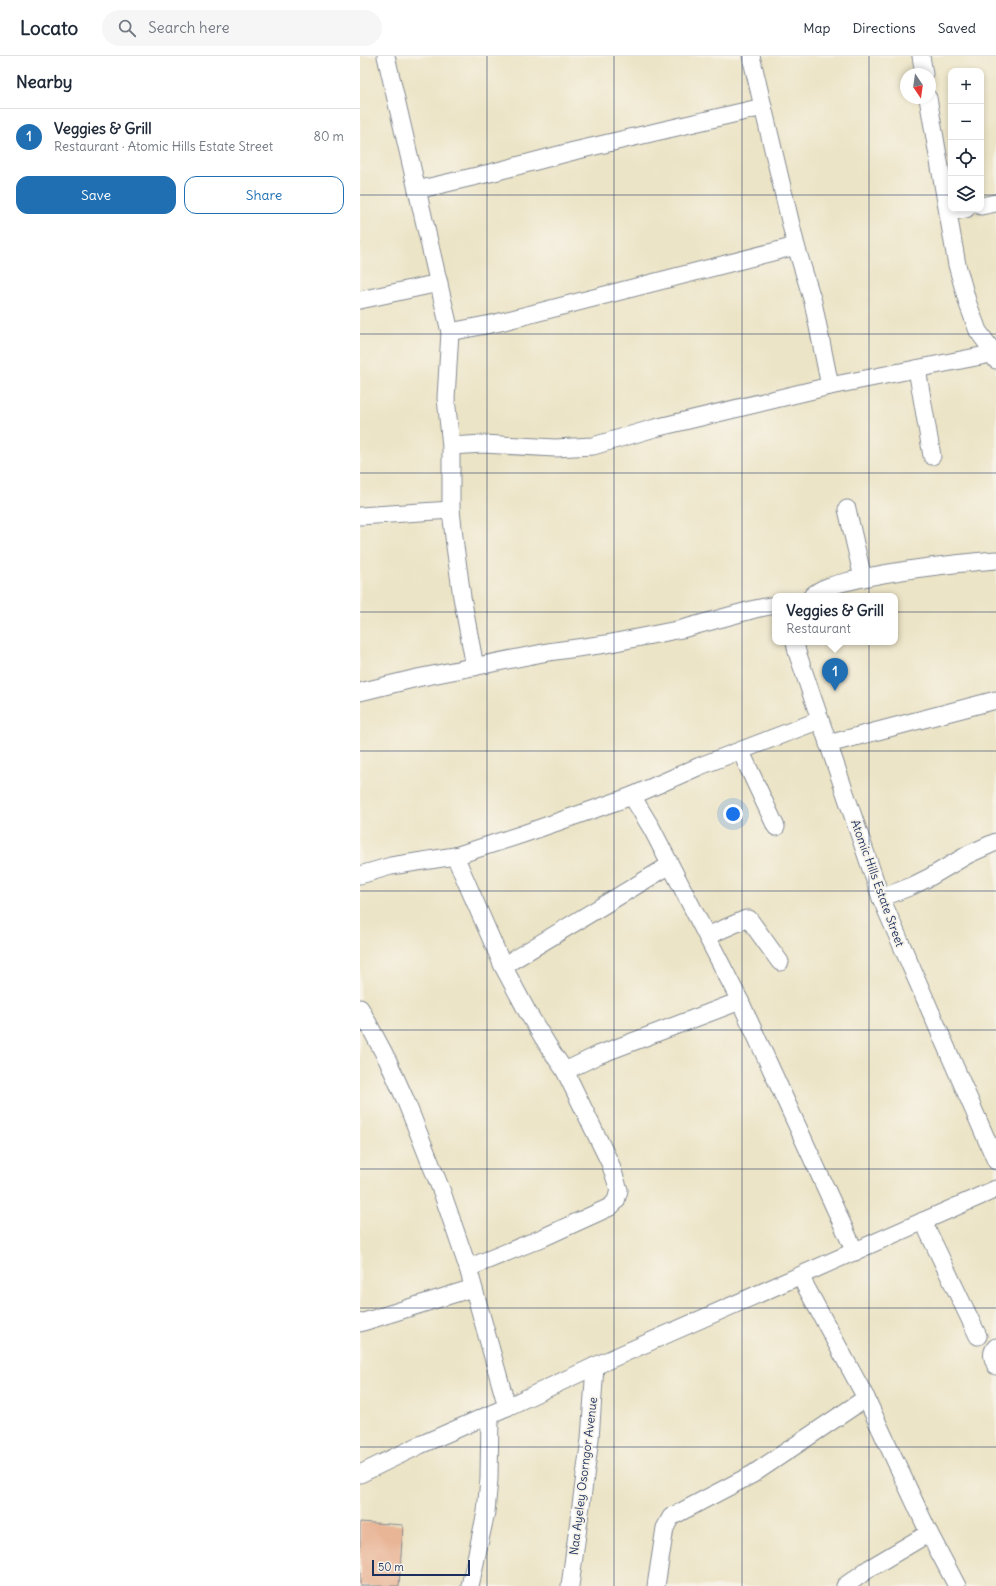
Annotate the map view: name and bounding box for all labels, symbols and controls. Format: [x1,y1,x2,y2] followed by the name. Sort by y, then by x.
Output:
[102,10,382,46] search box
[20,16,78,40] text: Locato
[116,17,138,39] icon: search
[148,18,230,37] text: Search here
[803,19,830,37] text: Map
[852,19,916,37] text: Directions
[938,19,976,37] text: Saved
[900,68,936,104] north arrow
[948,68,984,212] map controls
[948,68,984,104] button: +
[16,71,72,93] text: Nearby
[948,104,984,140] button: −
[54,119,152,138] text: Veggies & Grill
[26,128,32,145] text: 1
[313,128,344,145] text: 80 m
[54,138,273,155] text: Restaurant · Atomic Hills Estate Street
[948,140,984,176] button: locate
[16,176,176,214] button: Save
[184,176,344,214] button: Share
[948,176,984,212] button: layers
[772,593,898,645] popup
[786,601,884,620] text: Veggies & Grill
[786,620,851,637] text: Restaurant
[822,658,848,691] pin: 1
[723,804,743,824] your location
[848,817,908,949] street label: Atomic Hills Estate Street
[566,1396,600,1556] street label: Naa Ayeley Osorngor Avenue
[372,1558,470,1577] scale bar
[378,1560,404,1574] text: 50 m

